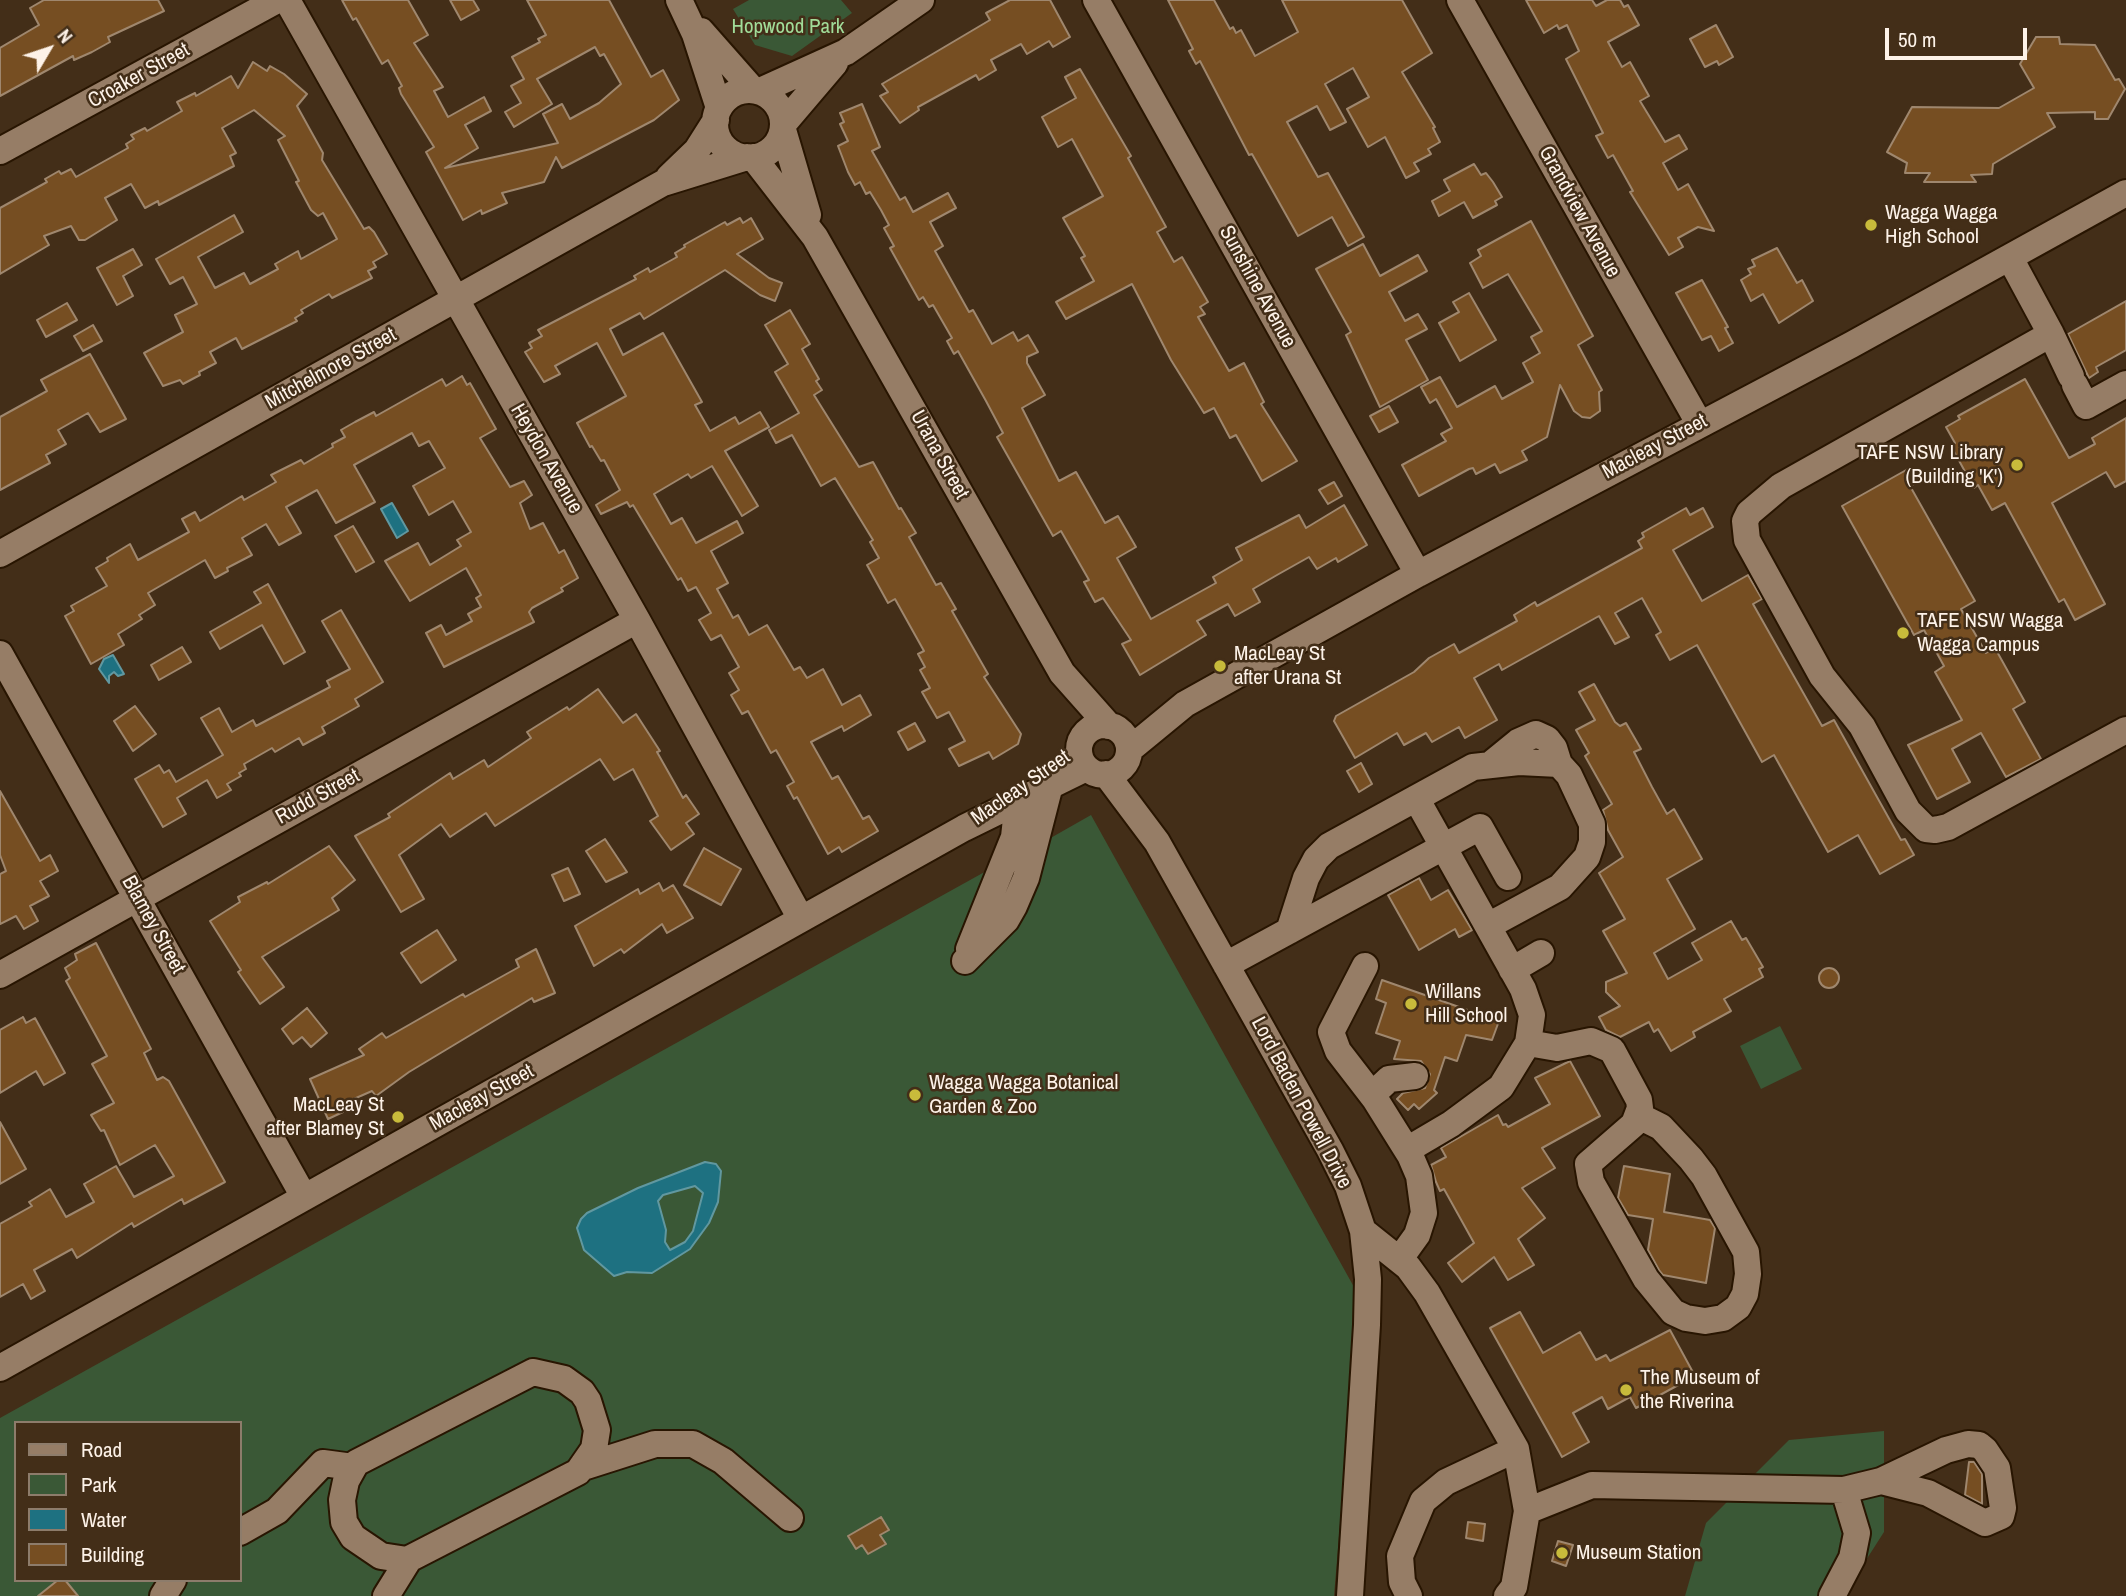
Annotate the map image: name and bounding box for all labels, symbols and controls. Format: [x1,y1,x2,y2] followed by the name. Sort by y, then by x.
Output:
[14,14,84,84] north arrow
[732,14,844,40] park label: Hopwood Park
[1888,14,2030,58] scale bar
[52,23,79,48] text: N
[1898,25,1936,54] text: 50 m
[84,38,194,114] street label: Croaker Street
[1533,142,1625,282] street label: Grandview Avenue
[1885,200,1998,250] place label: Wagga Wagga High School
[1863,217,1879,233] marker: Wagga Wagga High School
[1213,222,1301,352] street label: Sunshine Avenue
[261,323,401,415] street label: Mitchelmore Street
[505,400,587,518] street label: Heydon Avenue
[904,406,974,504] street label: Urana Street
[1598,409,1712,485] street label: Macleay Street
[1857,440,2003,490] place label: TAFE NSW Library (Building 'K')
[2009,457,2025,473] marker: TAFE NSW Library (Building 'K')
[1917,608,2063,658] place label: TAFE NSW Wagga Wagga Campus
[1895,625,1911,641] marker: TAFE NSW Wagga Wagga Campus
[1234,641,1341,691] place label: MacLeay St after Urana St
[1212,658,1228,674] marker: MacLeay St after Urana St
[967,745,1075,831] street label: Macleay Street
[272,764,364,830] street label: Rudd Street
[116,872,190,978] street label: Blamey Street
[1425,979,1507,1029] place label: Willans Hill School
[1403,996,1419,1012] marker: Willans Hill School
[1245,1013,1357,1193] street label: Lord Baden Powell Drive
[426,1059,538,1137] street label: Macleay Street
[929,1070,1118,1120] place label: Wagga Wagga Botanical Garden & Zoo
[907,1087,923,1103] marker: Wagga Wagga Botanical Garden & Zoo
[266,1092,384,1142] place label: MacLeay St after Blamey St
[390,1109,406,1125] marker: MacLeay St after Blamey St
[1640,1365,1760,1415] place label: The Museum of the Riverina
[1618,1382,1634,1398] marker: The Museum of the Riverina
[14,1421,242,1582] legend
[81,1435,122,1464] text: Road
[81,1470,116,1499] text: Park
[81,1505,126,1534] text: Water
[81,1540,144,1569] text: Building
[1576,1540,1701,1566] place label: Museum Station
[1554,1545,1570,1561] marker: Museum Station

